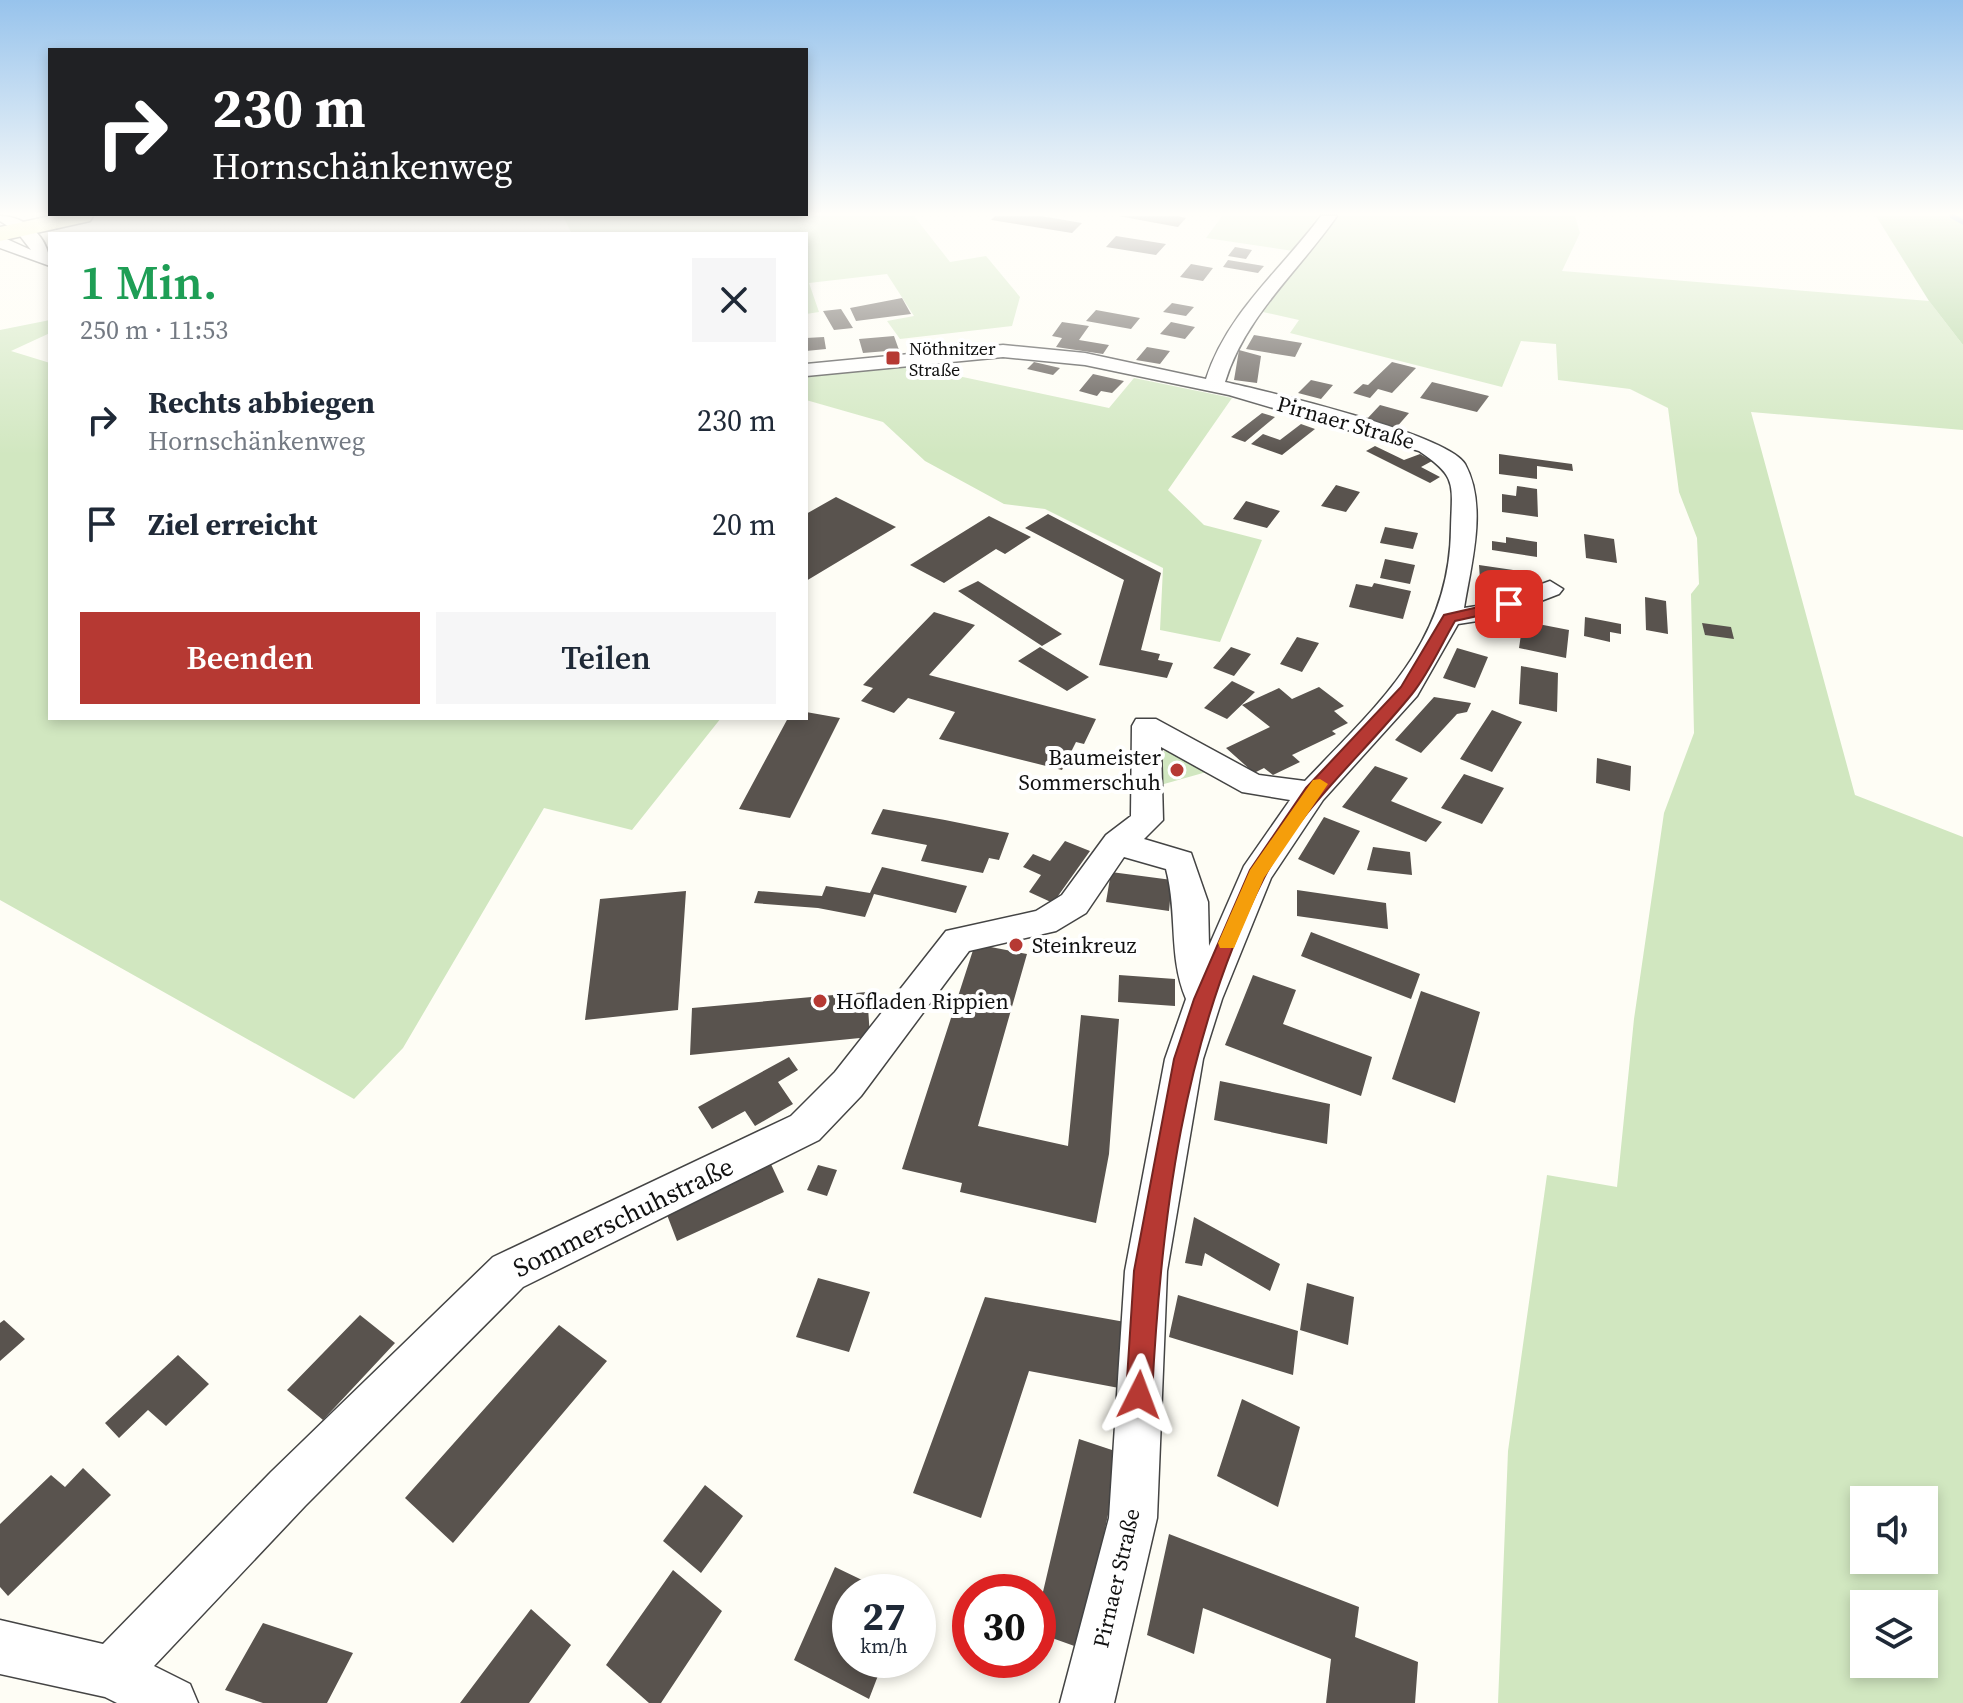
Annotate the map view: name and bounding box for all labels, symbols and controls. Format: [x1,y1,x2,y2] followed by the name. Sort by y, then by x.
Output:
[212,69,366,146] text: 230 m
[80,80,184,184] icon: right
[212,142,513,191] text: Hornschänkenweg
[80,249,217,315] text: 1 Min.
[692,258,776,342] button: close
[80,312,228,348] text: 250 m · 11:53
[909,336,996,382] place label: Nöthnitzer Straße
[884,349,902,367] marker: Nöthnitzer Straße
[148,382,375,423] text: Rechts abbiegen
[1274,388,1418,456] street label: Pirnaer Straße
[80,398,124,442] icon: right
[697,400,776,441] text: 230 m
[148,423,365,459] text: Hornschänkenweg
[80,502,124,546] icon: arrive
[148,504,317,545] text: Ziel erreicht
[712,504,776,545] text: 20 m
[1475,570,1543,638] pin
[1487,582,1531,626] icon: arrive
[80,612,420,704] button: Beenden
[436,612,776,704] button: Teilen
[1019,742,1162,797] place label: Baumeister Sommerschuh
[1168,761,1186,779] marker: Baumeister Sommerschuh
[1032,930,1137,960] place label: Steinkreuz
[1007,936,1025,954] marker: Steinkreuz
[836,986,1009,1016] place label: Hofladen Rippien
[811,992,829,1010] marker: Hofladen Rippien
[507,1148,739,1286] street label: Sommerschuhstraße
[1097,1353,1181,1437] position arrow
[1850,1486,1938,1678] map controls
[1850,1486,1938,1574] button: sound
[1085,1505,1147,1651] street label: Pirnaer Straße
[952,1574,1056,1678] speed limit sign: 30
[862,1589,906,1643] text: 27
[1850,1590,1938,1678] button: layers
[860,1632,908,1660] text: km/h

